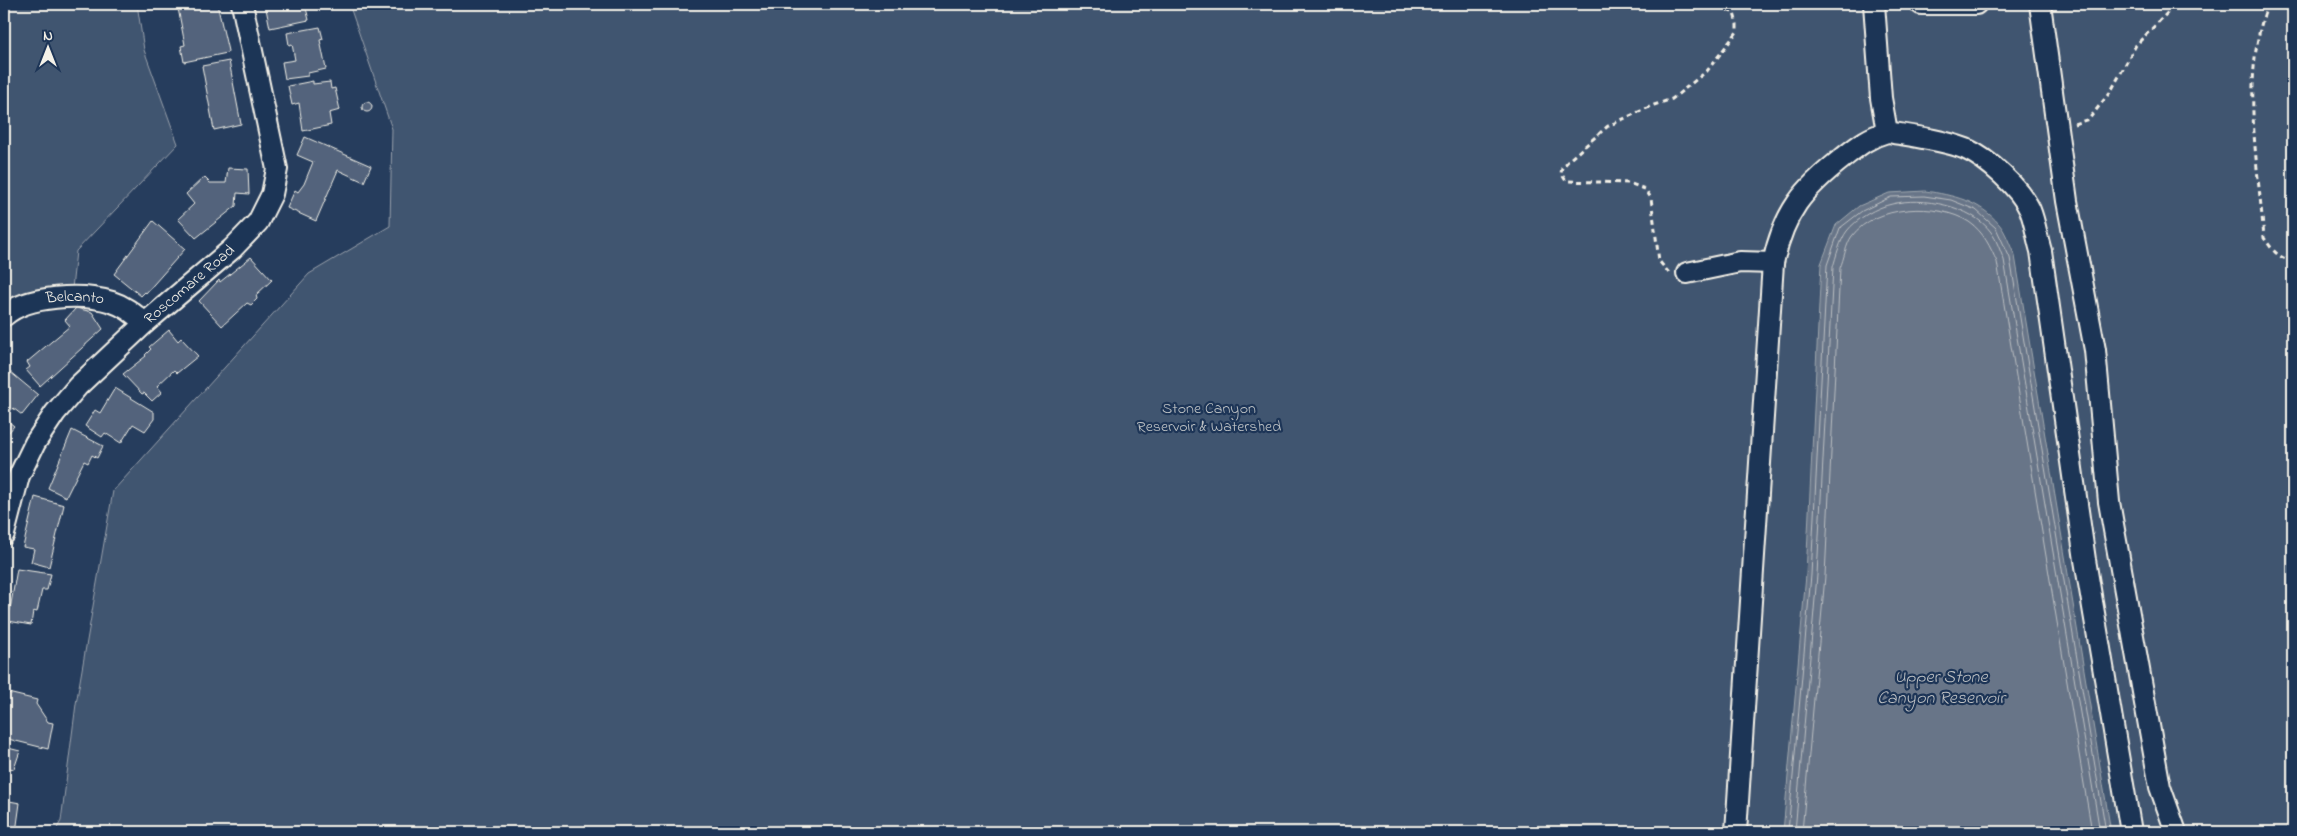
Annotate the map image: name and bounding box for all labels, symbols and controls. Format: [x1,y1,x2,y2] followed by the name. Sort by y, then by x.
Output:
[22,22,72,72] north arrow
[43,26,53,47] text: N
[139,239,241,331] street label: Roscomare Road
[44,285,106,312] street label: Belcanto
[1137,397,1281,439] park label: Stone Canyon Reservoir & Watershed
[1877,665,2007,712] water label: Upper Stone Canyon Reservoir

